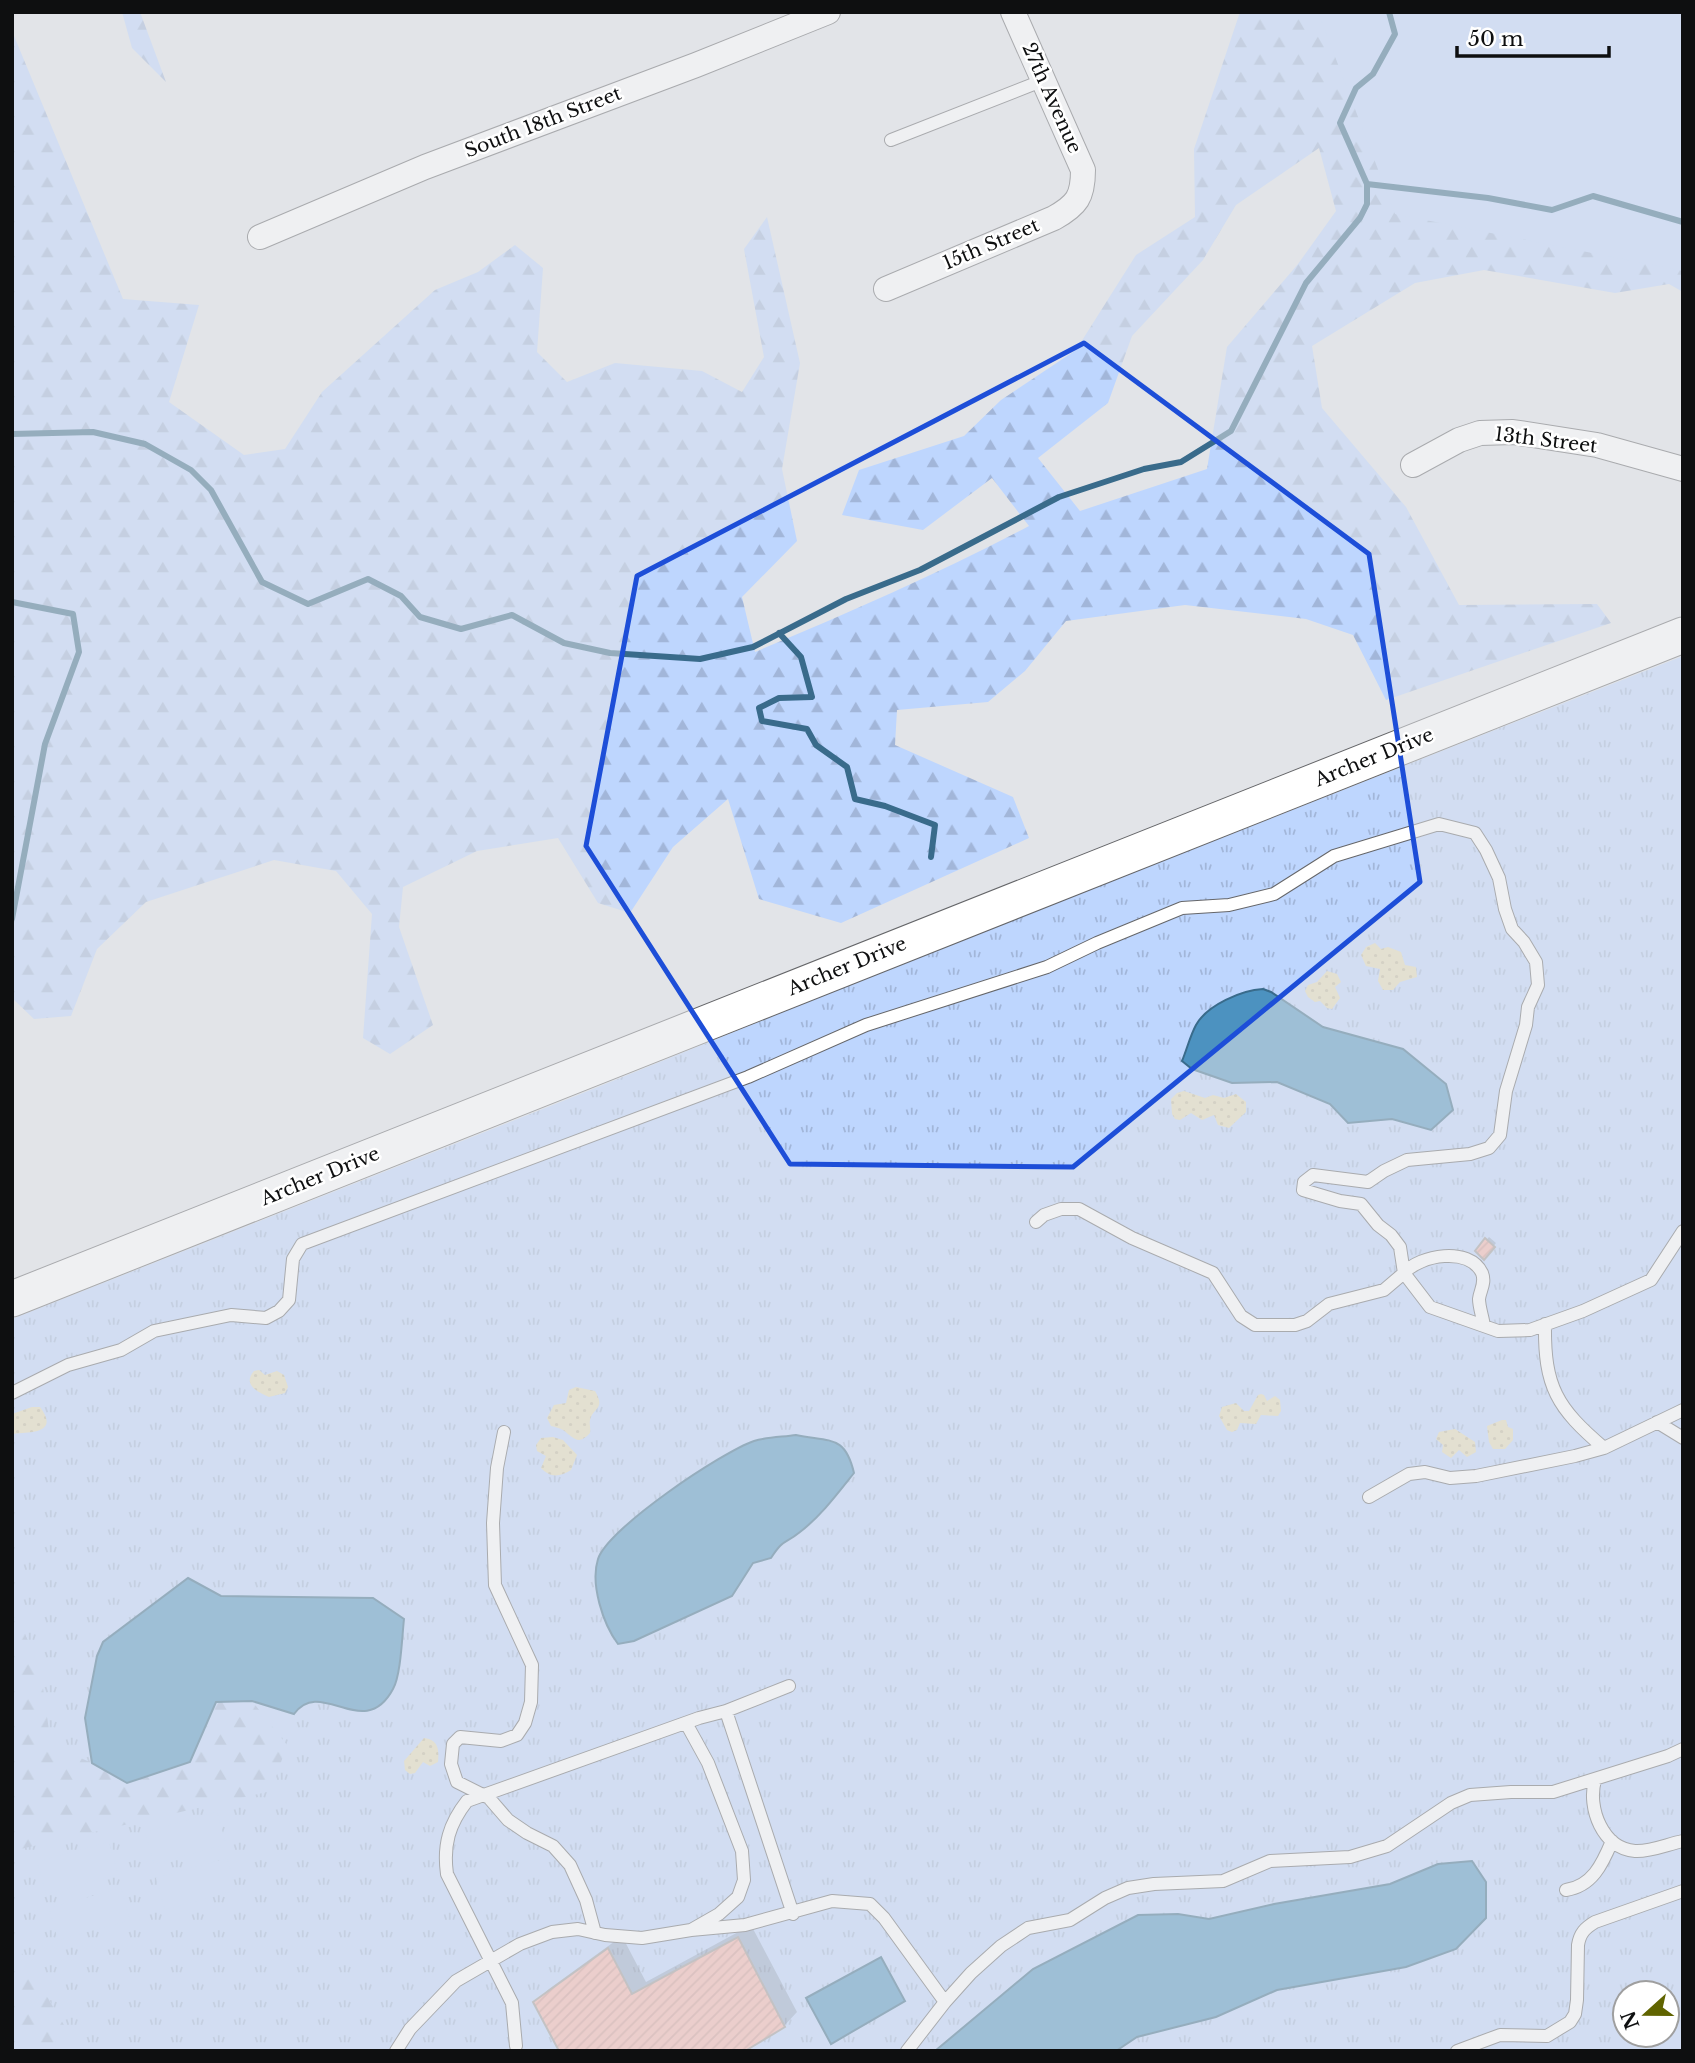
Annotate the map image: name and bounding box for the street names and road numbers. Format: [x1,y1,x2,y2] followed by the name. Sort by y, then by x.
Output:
[1017,39,1087,157] street label: 27th Avenue
[461,81,625,162] street label: South 18th Street
[939,213,1043,275] street label: 15th Street
[1493,422,1599,458] street label: 13th Street
[1310,723,1437,792] street label: Archer Drive
[783,932,910,1001] street label: Archer Drive
[256,1142,383,1211] street label: Archer Drive

